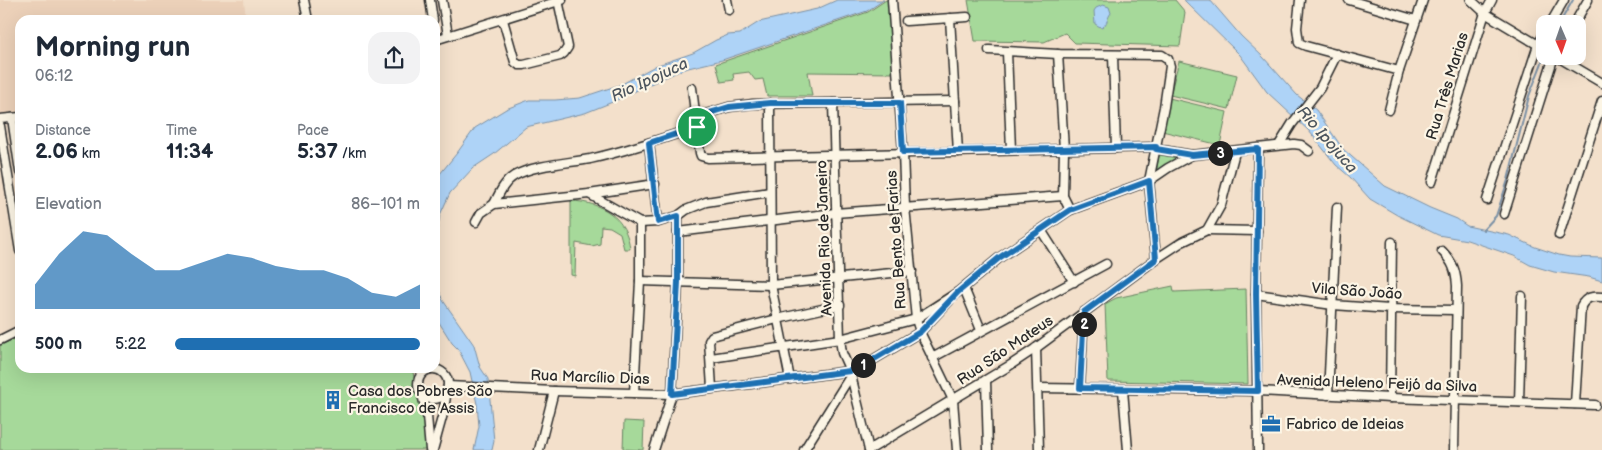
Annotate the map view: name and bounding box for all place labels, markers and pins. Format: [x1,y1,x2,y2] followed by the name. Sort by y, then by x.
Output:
[676,106,718,148] pin
[1208,140,1232,166] pin: 3
[1072,312,1096,336] pin: 2
[850,352,876,378] pin: 1
[348,382,493,418] place label: Casa dos Pobres São Francisco de Assis
[322,389,344,411] building icon: Casa dos Pobres São Francisco de Assis
[1260,413,1282,435] office icon: Fabrico de Ideias
[1286,415,1405,434] place label: Fabrico de Ideias

